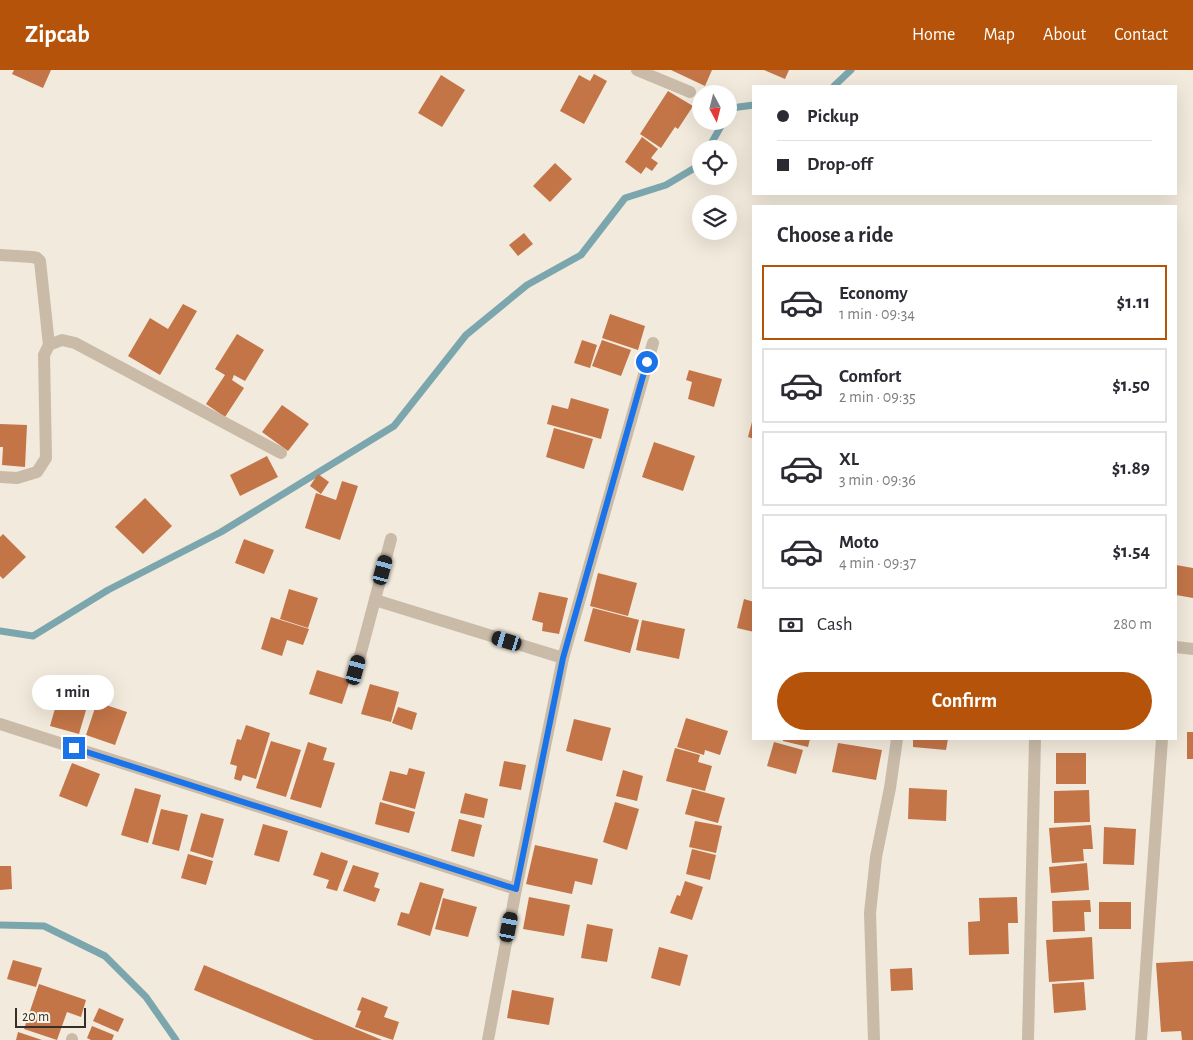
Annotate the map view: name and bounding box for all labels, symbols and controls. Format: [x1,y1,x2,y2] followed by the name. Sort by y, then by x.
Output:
[25,23,90,47] text: Zipcab
[912,26,955,44] text: Home
[983,26,1015,44] text: Map
[1043,26,1086,44] text: About
[1114,26,1168,44] text: Contact
[692,85,738,130] north arrow
[692,85,737,240] map controls
[807,107,859,126] text: Pickup
[692,140,737,185] button: locate
[807,155,872,174] text: Drop-off
[692,195,737,240] button: layers
[777,224,893,246] text: Choose a ride
[779,280,824,325] icon: car
[839,284,908,303] text: Economy
[1117,293,1150,312] text: $1.11
[839,306,915,322] text: 1 min · 09:34
[636,351,658,373] route start
[779,363,824,408] icon: car
[839,367,901,386] text: Comfort
[1112,376,1150,395] text: $1.50
[839,389,916,405] text: 2 min · 09:35
[779,446,824,491] icon: car
[839,450,859,469] text: XL
[1112,459,1150,478] text: $1.89
[839,472,916,488] text: 3 min · 09:36
[779,529,824,574] icon: car
[839,533,879,552] text: Moto
[1112,542,1150,561] text: $1.54
[371,554,394,586] car
[839,555,916,571] text: 4 min · 09:37
[777,611,805,639] icon: cash
[817,615,853,634] text: Cash
[1113,616,1152,632] text: 280 m
[490,629,523,653] car
[344,654,367,686] car
[777,672,1152,730] button: Confirm
[33,676,115,710] callout: 1 min
[56,684,90,700] text: 1 min
[63,737,85,759] route end
[498,911,519,943] car
[15,1005,86,1028] scale bar
[22,1010,49,1024] text: 20 m

